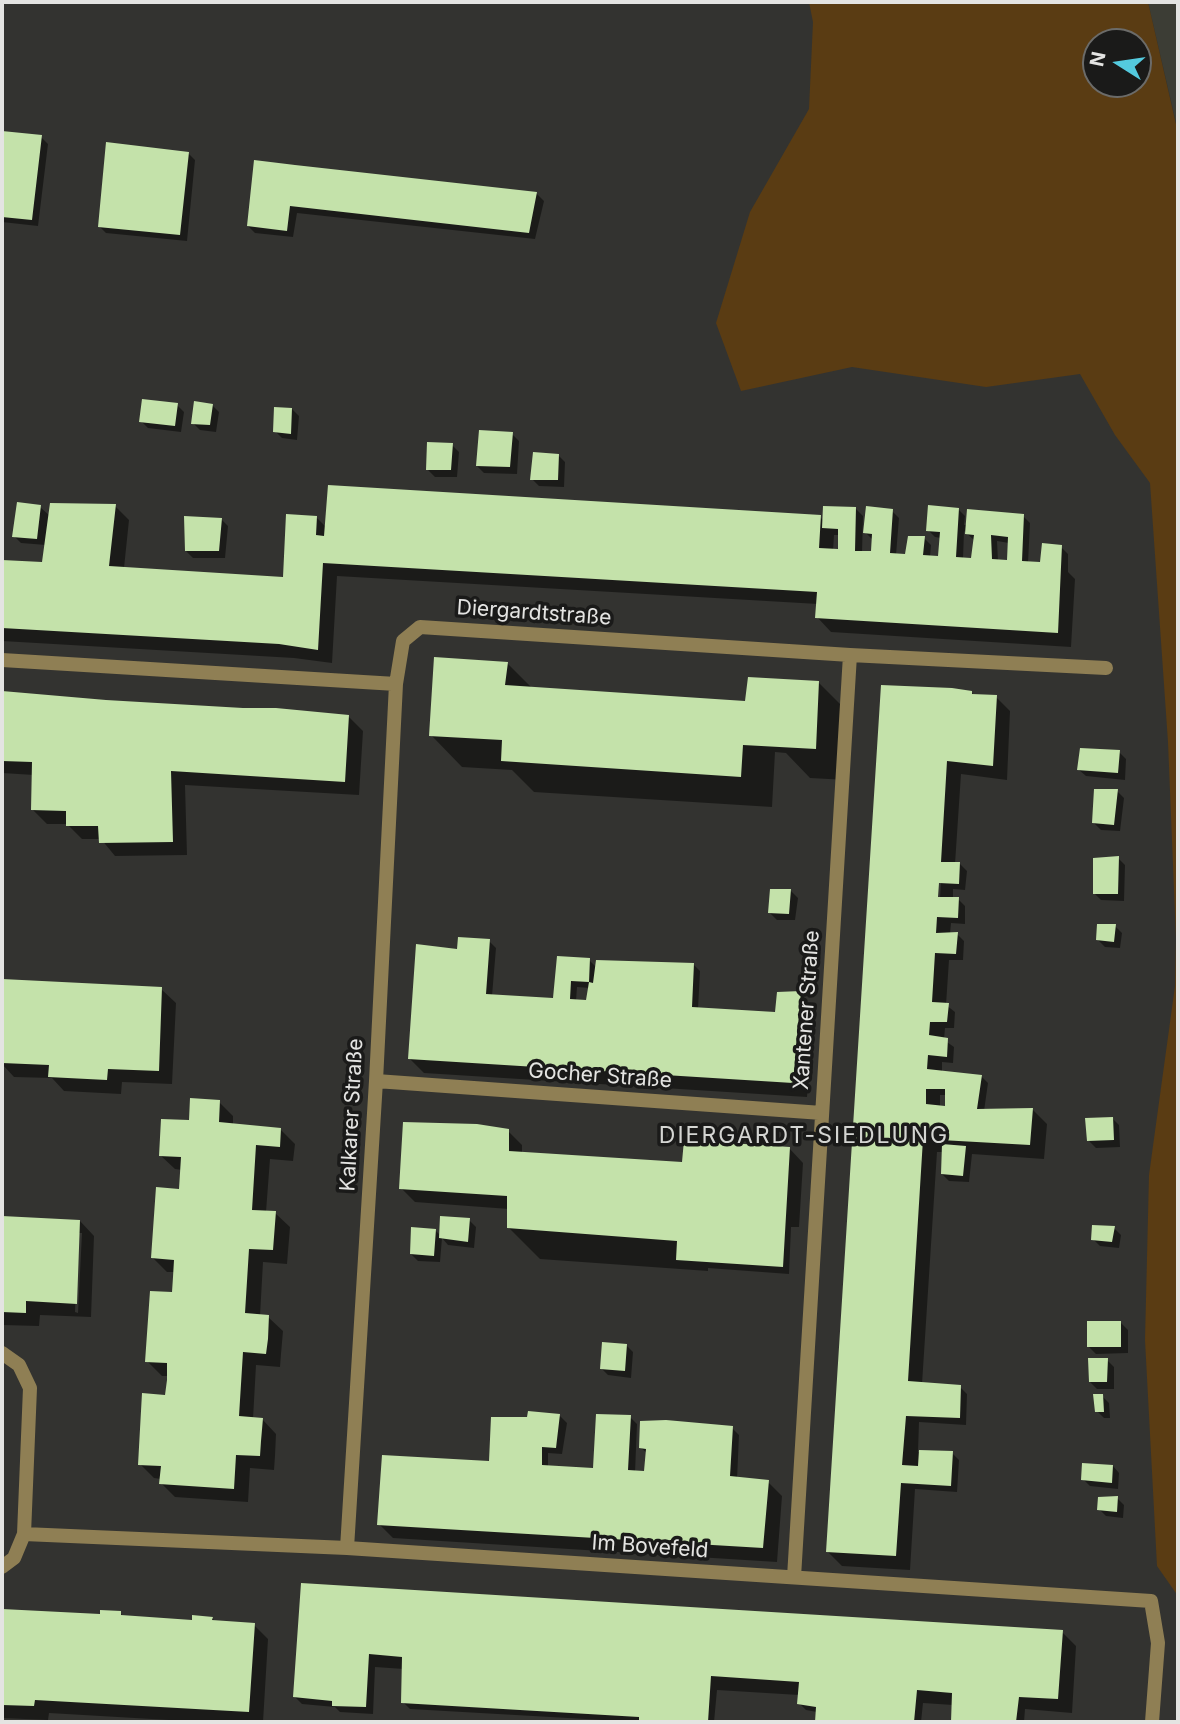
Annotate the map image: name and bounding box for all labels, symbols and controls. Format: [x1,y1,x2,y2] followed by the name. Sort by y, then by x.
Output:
[1082,28,1152,98] north arrow
[1085,49,1111,68] text: N
[456,595,612,631] street label: Diergardtstraße
[789,929,825,1091] street label: Xantener Straße
[335,1038,369,1192] street label: Kalkarer Straße
[527,1058,673,1094] street label: Gocher Straße
[661,1122,947,1150] district label: DIERGARDT-SIEDLUNG
[591,1530,709,1564] street label: Im Bovefeld

